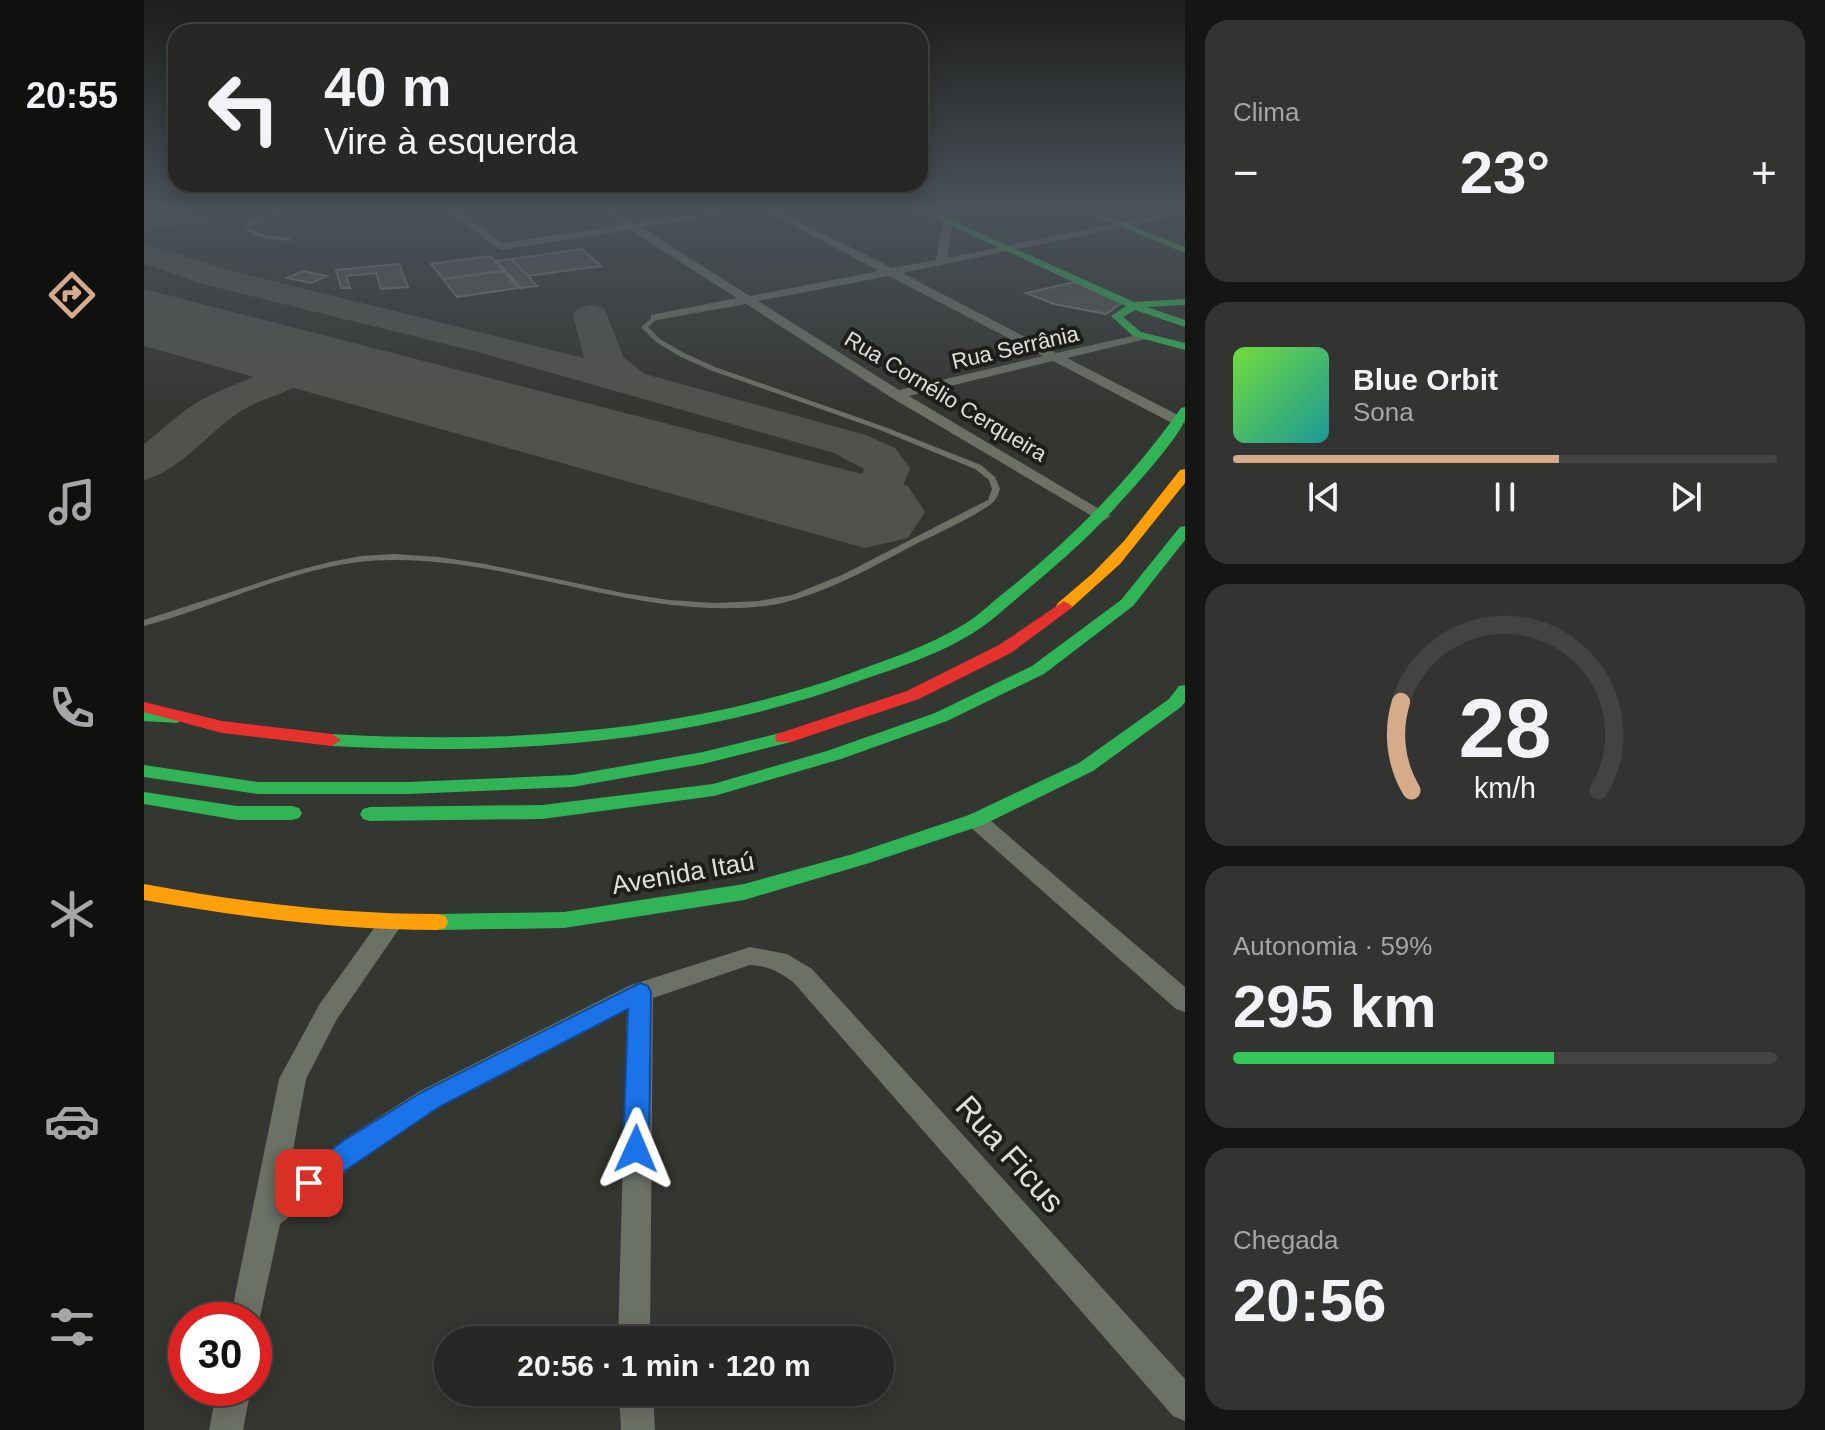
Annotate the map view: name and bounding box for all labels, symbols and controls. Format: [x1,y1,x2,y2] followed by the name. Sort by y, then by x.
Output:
[324,55,452,118] text: 40 m
[192,56,296,160] icon: left
[26,75,118,116] text: 20:55
[1233,97,1299,127] text: Clima
[324,121,578,162] text: Vire à esquerda
[1460,139,1550,206] text: 23°
[1233,148,1259,197] text: −
[1751,148,1777,197] text: +
[44,267,100,323] icon: directions
[949,321,1082,374] street label: Rua Serrânia
[840,326,1052,467] street label: Rua Cornélio Cerqueira
[1353,363,1498,396] text: Blue Orbit
[1353,397,1414,427] text: Sona
[44,474,100,530] icon: music
[1302,475,1346,519] icon: previous
[1483,475,1527,519] icon: pause
[1664,475,1708,519] icon: next
[44,680,100,736] icon: phone
[1459,682,1551,775] text: 28
[1474,772,1536,804] text: km/h
[609,846,757,900] street label: Avenida Itaú
[44,886,100,942] icon: climate
[1233,931,1432,961] text: Autonomia · 59%
[1233,973,1437,1040] text: 295 km
[948,1088,1072,1220] street label: Rua Ficus
[44,1093,100,1149] icon: car
[594,1107,678,1191] position arrow
[275,1149,343,1217] pin
[287,1161,331,1205] icon: arrive
[1233,1225,1339,1255] text: Chegada
[1233,1267,1386,1334] text: 20:56
[44,1299,100,1355] icon: filters
[168,1302,272,1406] speed limit sign: 30
[517,1349,811,1382] text: 20:56 · 1 min · 120 m

